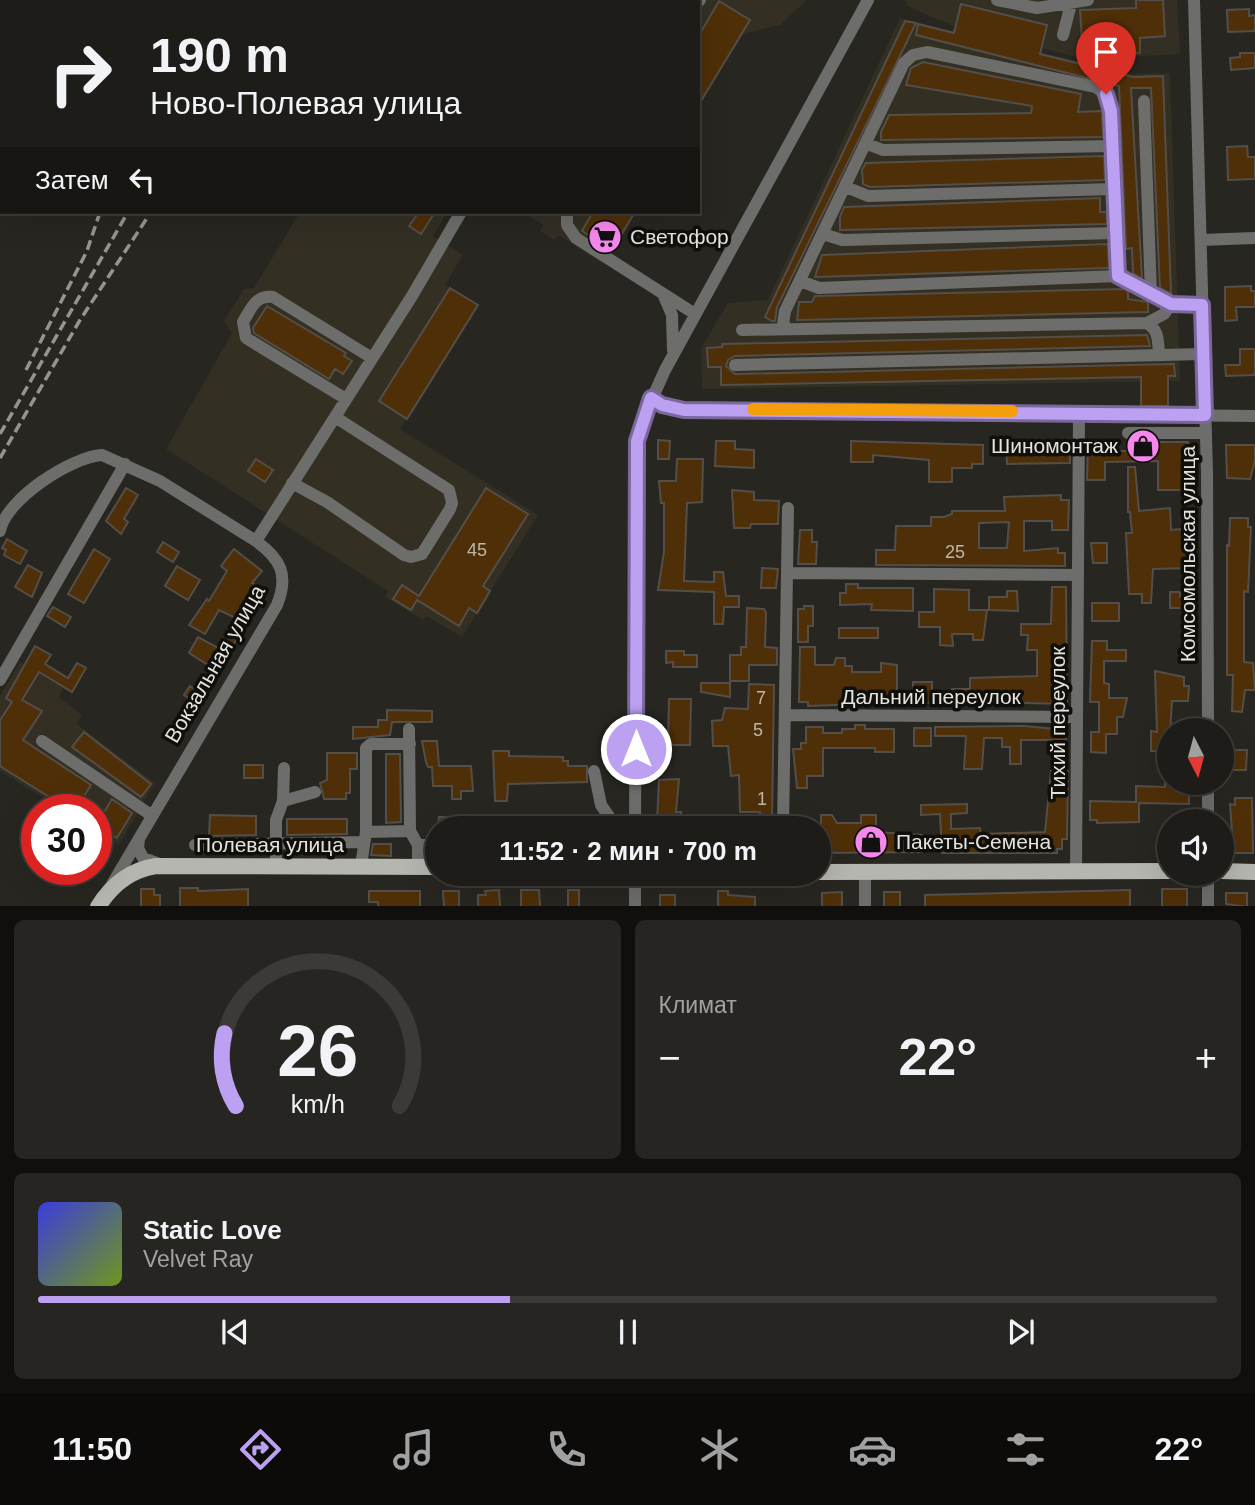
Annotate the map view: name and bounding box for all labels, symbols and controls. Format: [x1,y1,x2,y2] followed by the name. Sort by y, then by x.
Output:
[1076,22,1136,94] pin
[35,28,126,119] icon: right
[150,28,289,82] text: 190 m
[1087,33,1125,71] icon: arrive
[150,85,461,121] text: Ново-Полевая улица
[123,161,161,199] icon: left
[35,165,109,195] text: Затем
[586,218,624,256] supermarket icon: Светофор
[630,225,729,248] place label: Светофор
[1124,427,1162,465] shop icon: Шиномонтаж
[991,434,1118,457] place label: Шиномонтаж
[1176,445,1199,662] street label: Комсомольская улица
[467,540,487,560] house number: 45
[945,542,965,562] house number: 25
[160,581,269,747] street label: Вокзальная улица
[1046,646,1069,800] street label: Тихий переулок
[841,685,1022,708] street label: Дальний переулок
[756,688,766,708] house number: 7
[599,712,673,786] position arrow
[1157,718,1234,794] north arrow
[1157,718,1234,886] map controls
[753,720,763,740] house number: 5
[757,789,767,809] house number: 1
[21,794,112,885] speed limit sign: 30
[1157,809,1234,886] button: sound
[852,823,890,861] shop icon: Пакеты-Семена
[896,830,1051,853] place label: Пакеты-Семена
[196,833,344,856] street label: Полевая улица
[499,836,757,866] text: 11:52 · 2 мин · 700 m
[659,992,737,1018] text: Климат
[277,1010,358,1091] text: 26
[898,1028,977,1086] text: 22°
[659,1037,681,1079] text: −
[1195,1037,1217,1079] text: +
[290,1089,344,1117] text: km/h
[143,1215,282,1245] text: Static Love
[143,1246,253,1272] text: Velvet Ray
[216,1313,254,1351] icon: previous
[609,1313,647,1351] icon: pause
[1002,1313,1040,1351] icon: next
[236,1425,285,1474] icon: directions
[389,1425,438,1474] icon: music
[542,1425,591,1474] icon: phone
[695,1425,744,1474] icon: climate
[848,1425,897,1474] icon: car
[1001,1425,1050,1474] icon: filters
[52,1431,132,1467] text: 11:50
[1155,1431,1203,1467] text: 22°

